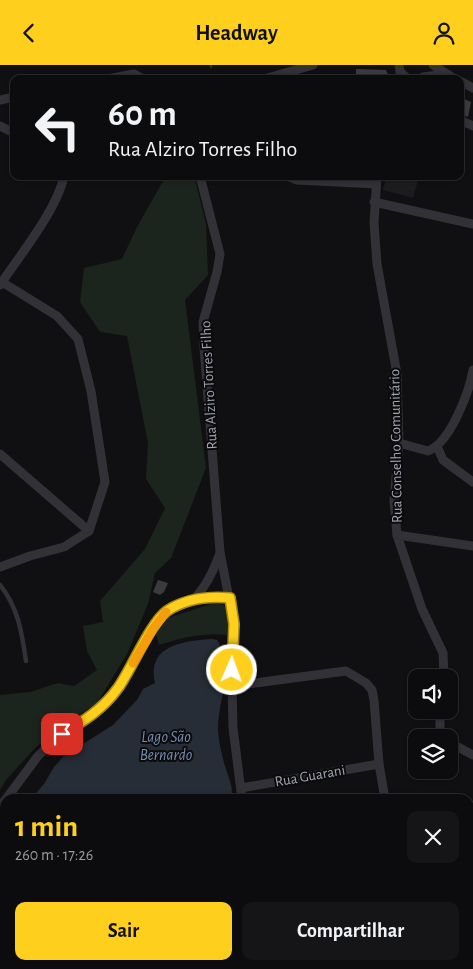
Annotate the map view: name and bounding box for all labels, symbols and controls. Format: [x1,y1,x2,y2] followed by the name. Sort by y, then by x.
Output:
[15,19,43,47] icon: back
[430,19,458,47] icon: person
[195,22,278,44] text: Headway
[25,95,90,160] icon: left
[108,97,177,132] text: 60 m
[108,138,297,160] text: Rua Alziro Torres Filho
[198,320,220,450] street label: Rua Alziro Torres Filho
[387,369,405,523] street label: Rua Conselho Comunitário
[205,643,257,695] position arrow
[408,669,458,779] map controls
[408,669,458,719] button: sound
[41,713,83,755] pin
[48,720,76,748] icon: arrive
[140,729,193,763] water label: Lago São Bernardo
[408,729,458,779] button: layers
[274,762,346,790] street label: Rua Guarani
[407,811,459,863] button: close
[15,812,78,842] text: 1 min
[15,847,93,863] text: 260 m · 17:26
[15,902,232,960] button: Sair
[242,902,459,960] button: Compartilhar

